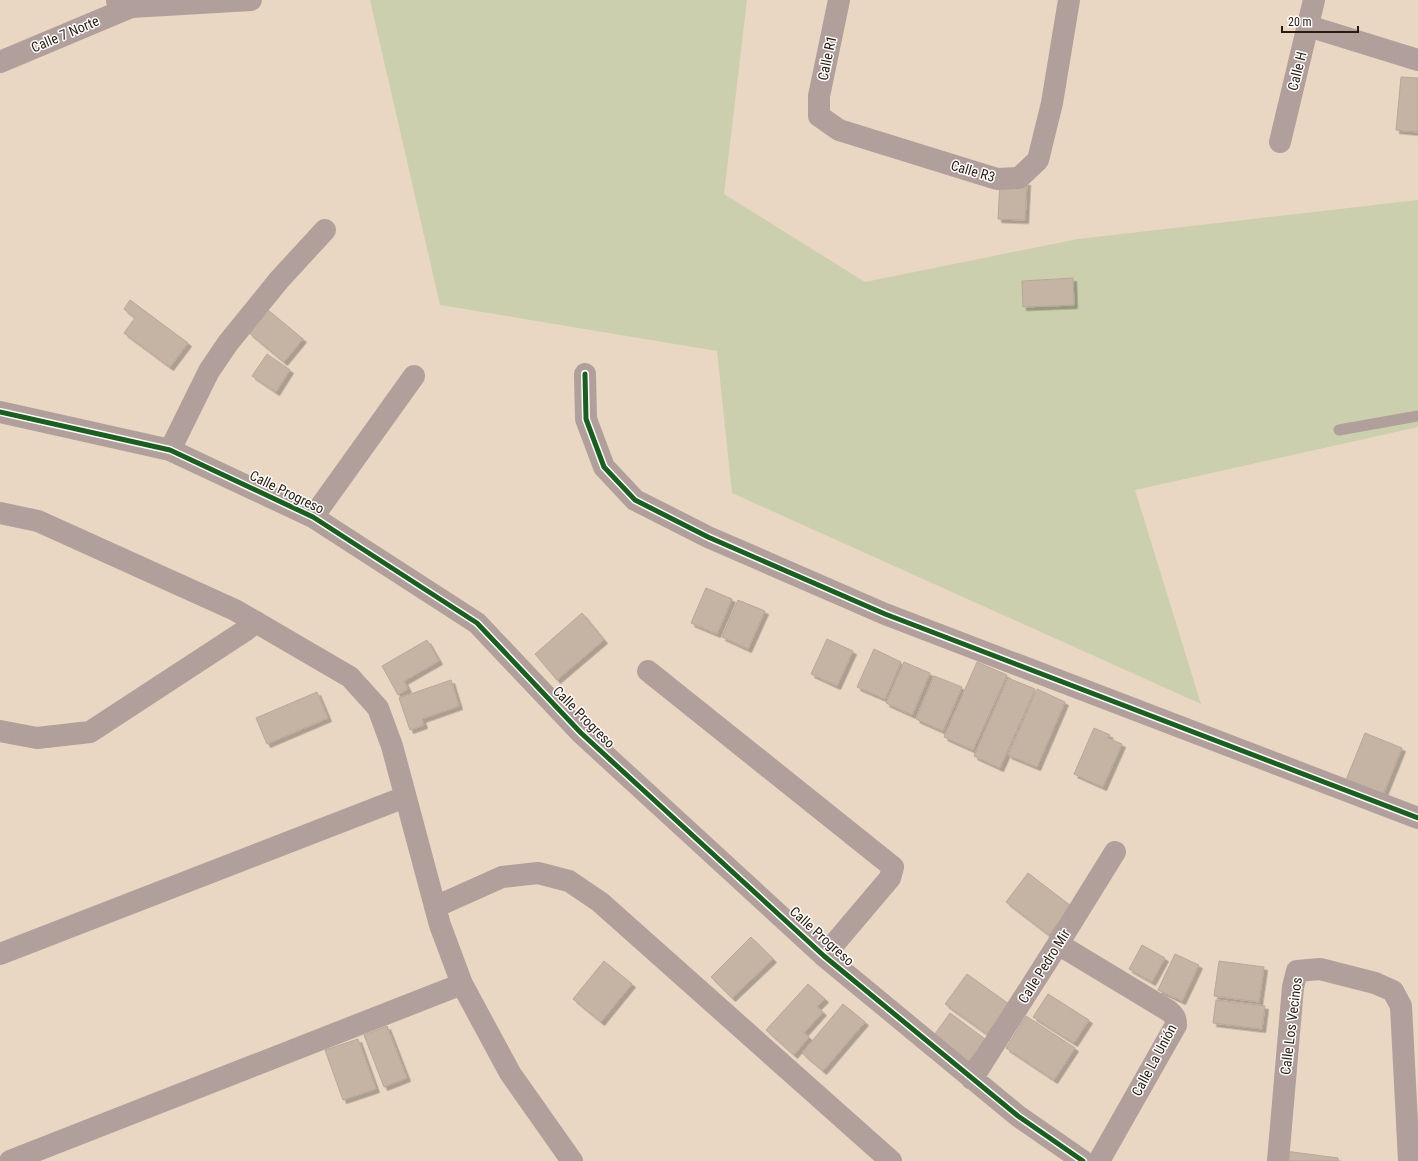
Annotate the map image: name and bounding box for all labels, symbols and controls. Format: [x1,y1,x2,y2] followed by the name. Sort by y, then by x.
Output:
[1282,8,1358,34] scale bar
[29,12,102,55] street label: Calle 7 Norte
[1288,15,1312,29] text: 20 m
[814,34,840,82] street label: Calle R1
[1284,50,1310,92] street label: Calle H
[949,157,997,185] street label: Calle R3
[247,467,327,517] street label: Calle Progreso
[550,683,618,751] street label: Calle Progreso
[787,903,857,969] street label: Calle Progreso
[1015,926,1073,1006] street label: Calle Pedro Mir
[1277,976,1305,1076] street label: Calle Los Vecinos
[1128,1021,1180,1099] street label: Calle La Unión

